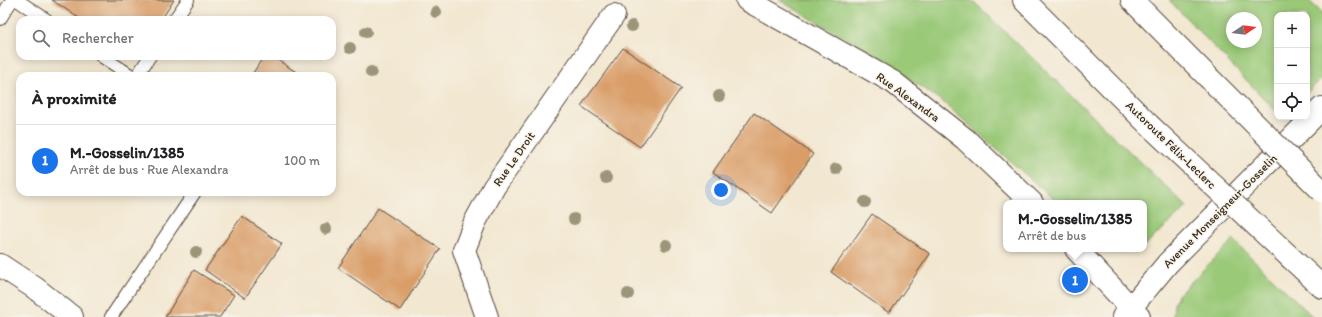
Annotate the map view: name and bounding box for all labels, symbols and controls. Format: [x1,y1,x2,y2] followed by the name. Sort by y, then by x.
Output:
[1226,12,1262,48] north arrow
[1274,12,1310,120] map controls
[1274,12,1310,48] button: +
[16,16,336,60] search box
[30,27,52,49] icon: search
[62,29,134,47] text: Rechercher
[1274,48,1310,84] button: −
[874,69,942,125] street label: Rue Alexandra
[1274,84,1310,120] button: locate
[32,88,117,108] text: À proximité
[1123,98,1219,192] street label: Autoroute Félix-Leclerc
[490,129,538,189] street label: Rue Le Droit
[70,144,184,162] text: M.-Gosselin/1385
[1160,151,1280,271] street label: Avenue Monseigneur-Gosselin
[42,153,48,168] text: 1
[284,153,320,168] text: 100 m
[70,162,228,177] text: Arrêt de bus · Rue Alexandra
[711,180,731,200] your location
[1003,200,1147,252] popup
[1018,210,1132,228] text: M.-Gosselin/1385
[1018,228,1086,243] text: Arrêt de bus
[1062,265,1088,295] pin: 1

